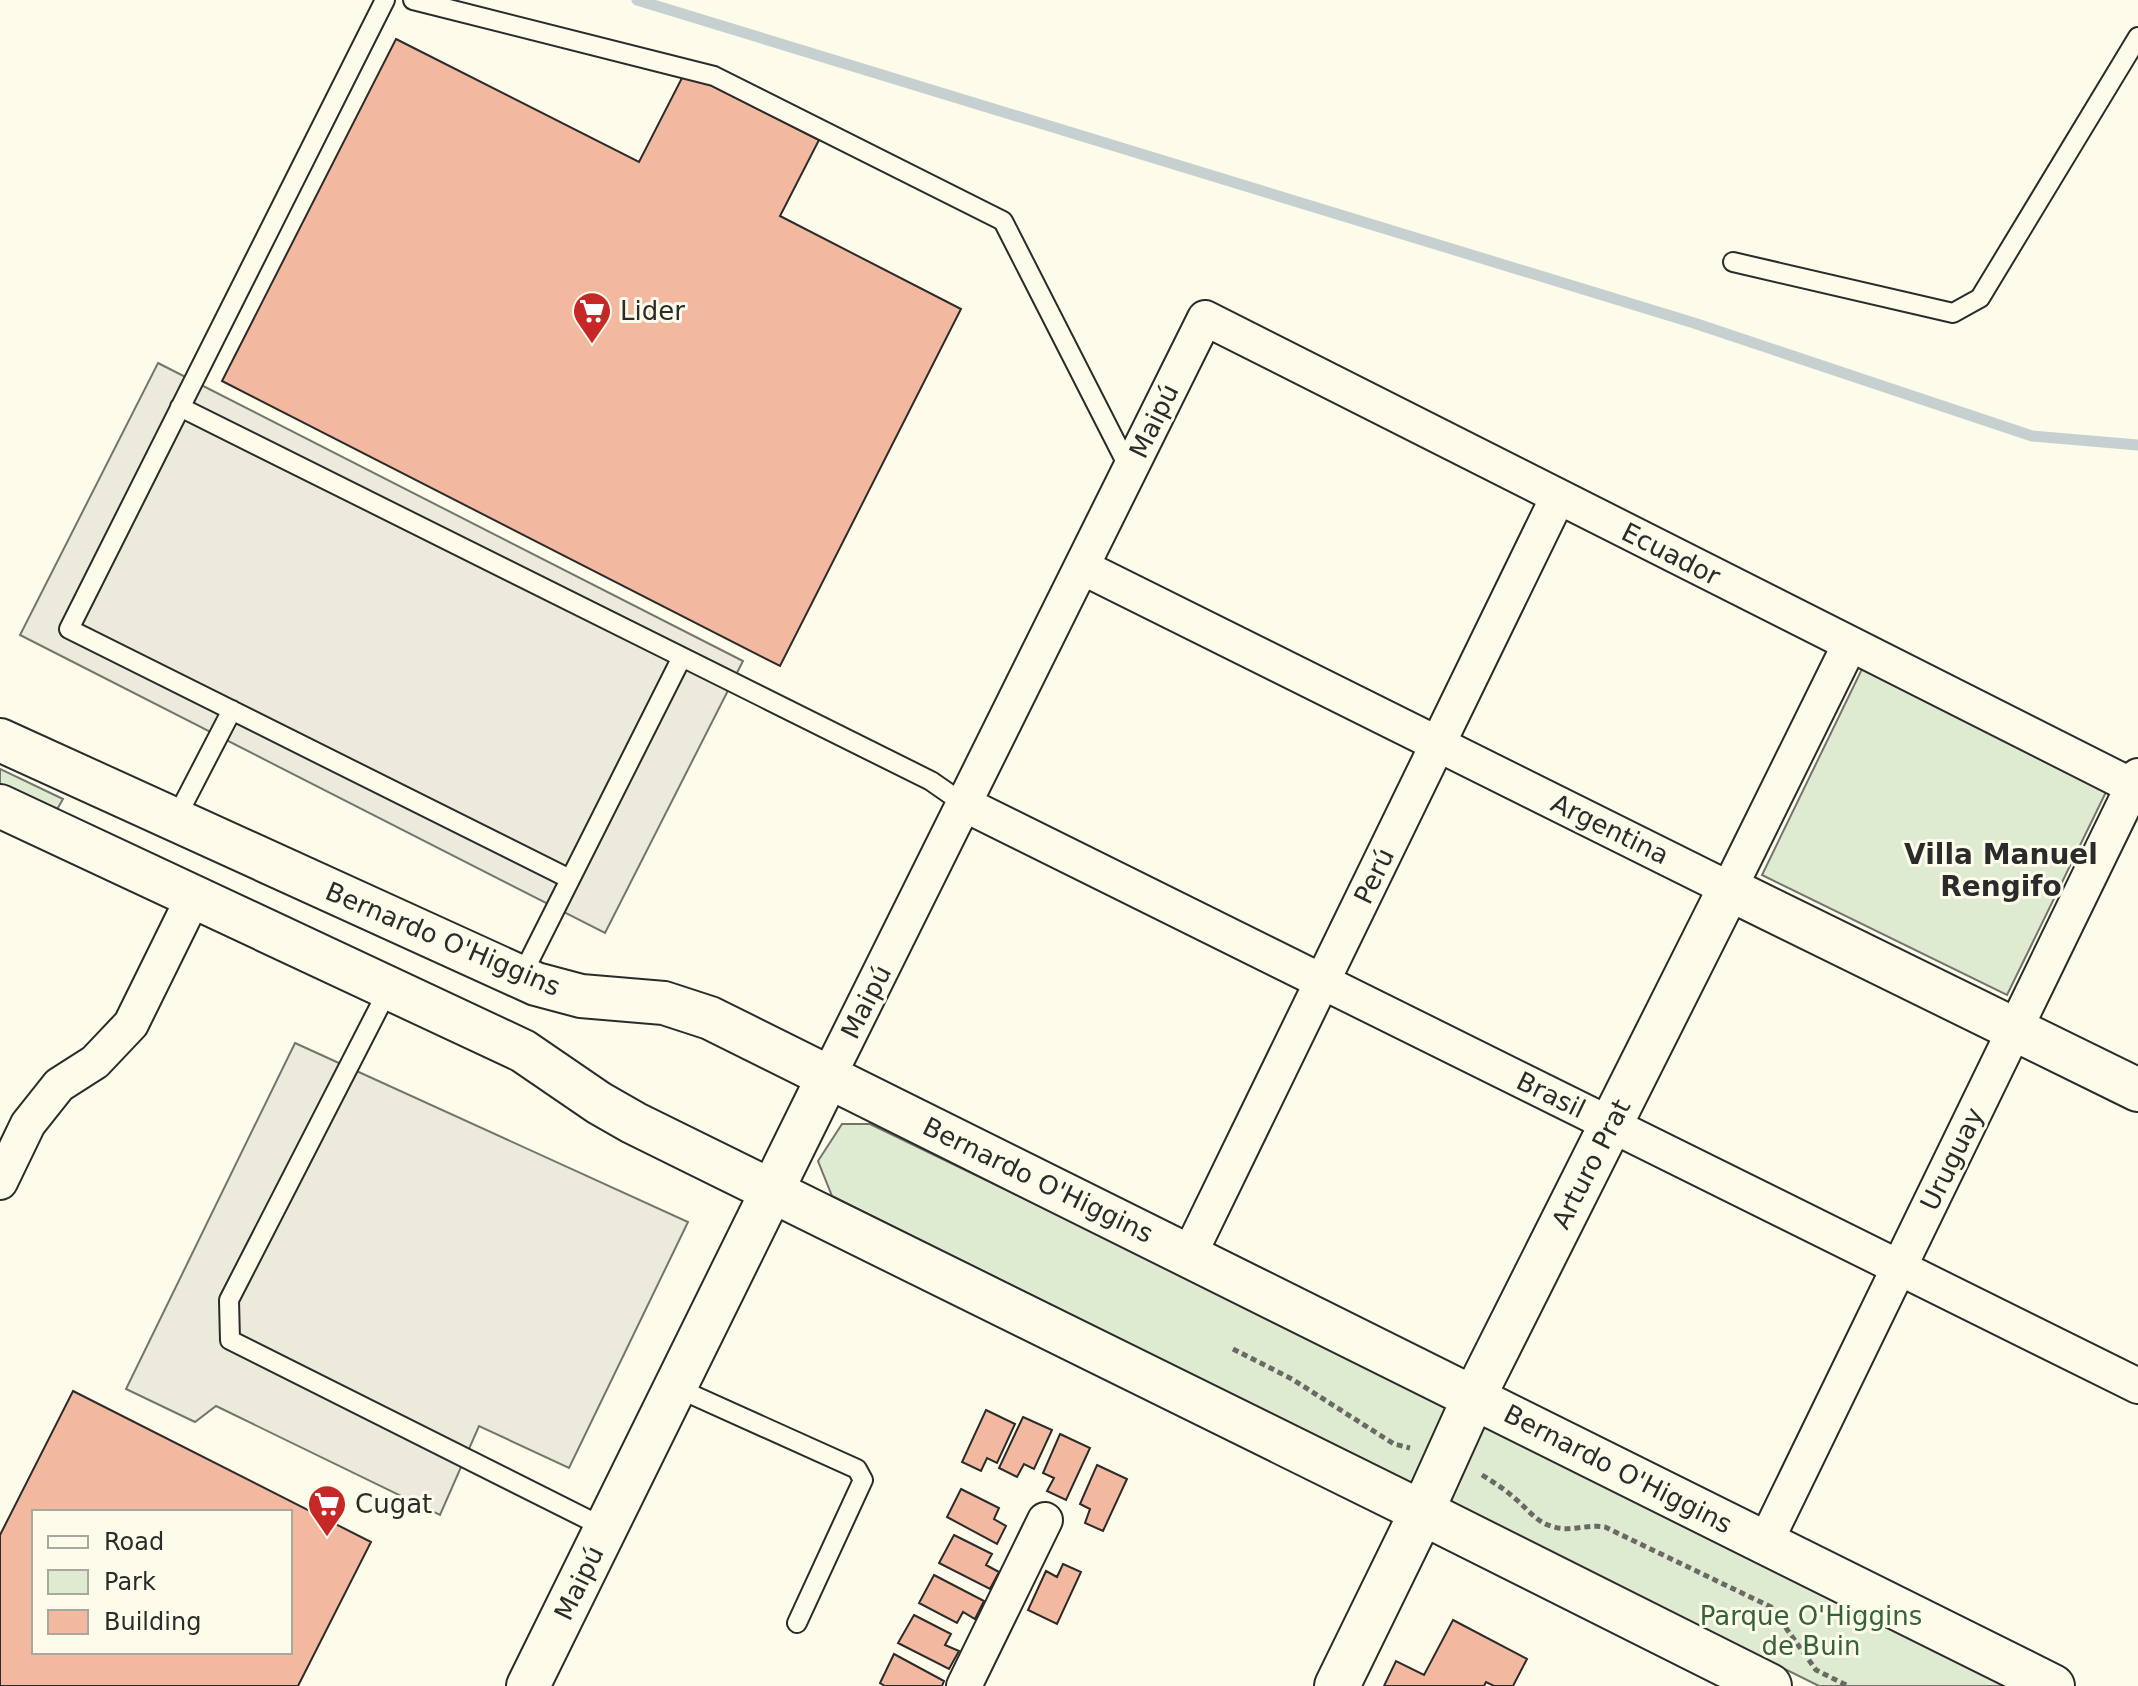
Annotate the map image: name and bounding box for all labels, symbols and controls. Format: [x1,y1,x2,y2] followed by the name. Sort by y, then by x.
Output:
[571,290,613,345] supermarket icon: Lider
[620,296,685,326] place label: Lider
[1123,379,1185,463] street label: Maipú
[1617,517,1725,592] street label: Ecuador
[1546,788,1674,870] street label: Argentina
[1904,838,2098,903] district label: Villa Manuel Rengifo
[1348,843,1400,909] street label: Perú
[321,876,565,1002] street label: Bernardo O'Higgins
[835,960,897,1044] street label: Maipú
[1512,1066,1590,1124] street label: Brasil
[1546,1094,1636,1234] street label: Arturo Prat
[1914,1103,1990,1215] street label: Uruguay
[918,1111,1158,1249] street label: Bernardo O'Higgins
[1499,1398,1737,1540] street label: Bernardo O'Higgins
[306,1483,348,1538] supermarket icon: Cugat
[355,1489,432,1519] place label: Cugat
[32,1510,292,1654] legend
[104,1528,164,1556] text: Road
[548,1541,610,1625] street label: Maipú
[104,1568,156,1596] text: Park
[1700,1601,1922,1661] park label: Parque O'Higgins de Buin
[104,1608,201,1636] text: Building

